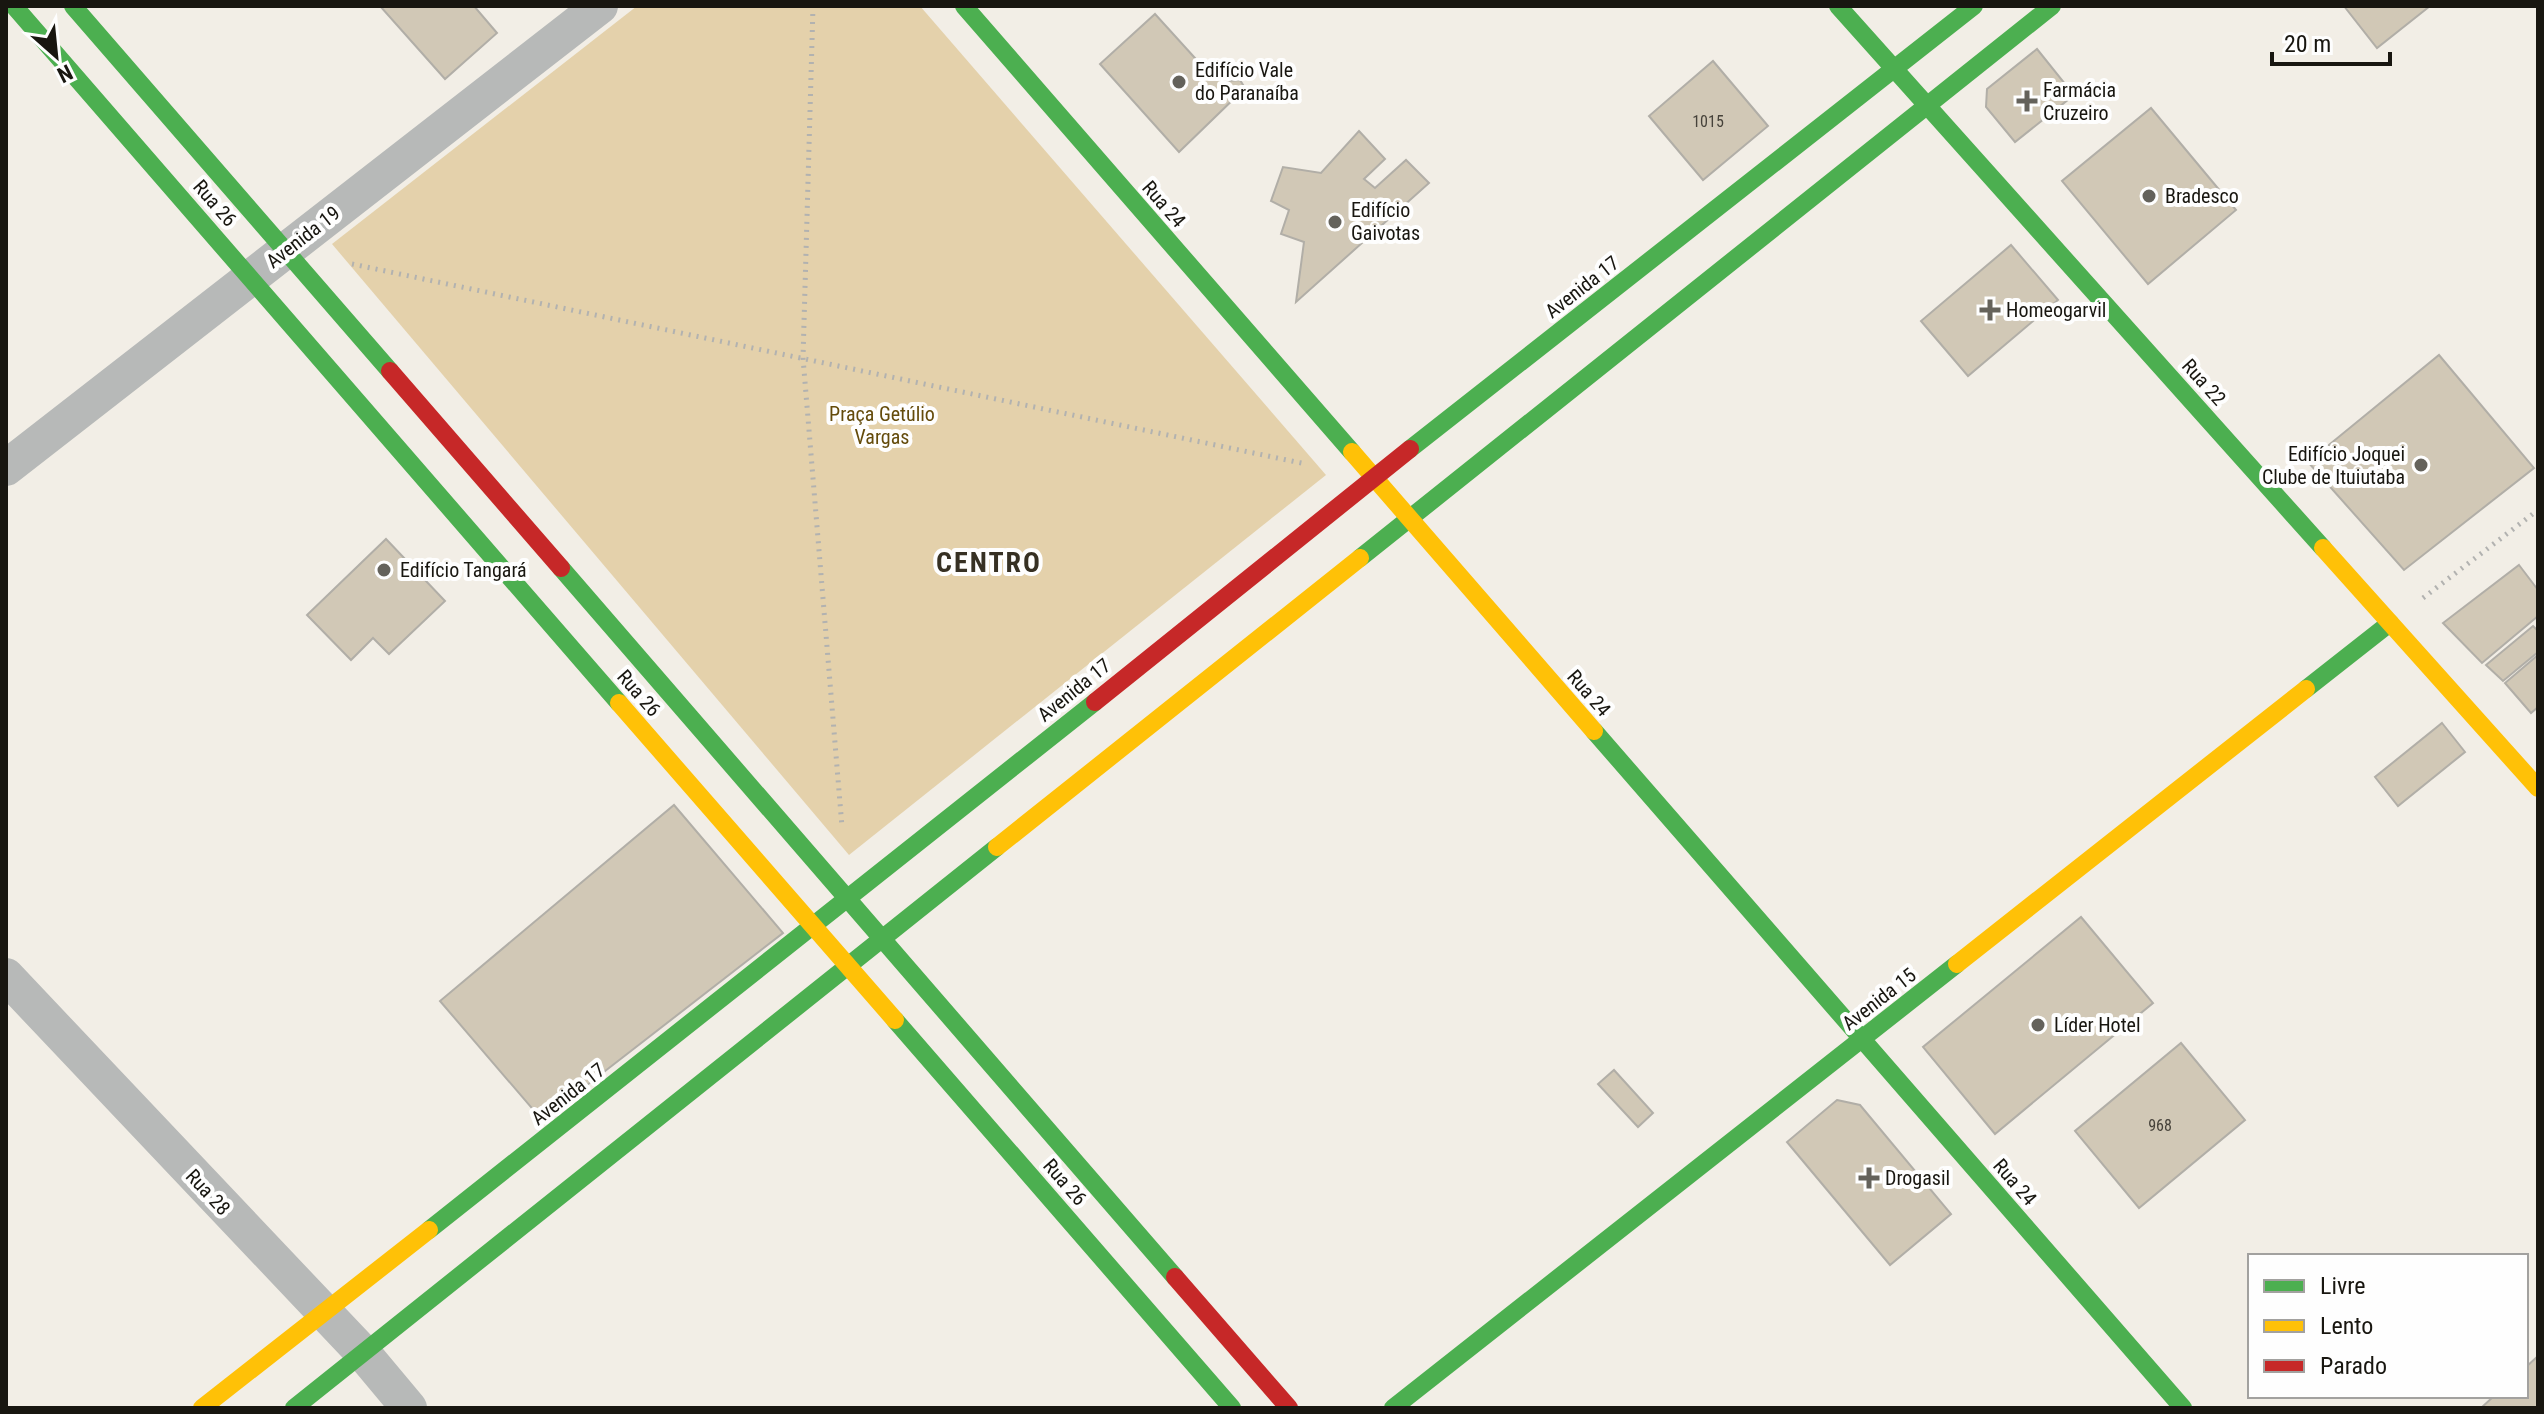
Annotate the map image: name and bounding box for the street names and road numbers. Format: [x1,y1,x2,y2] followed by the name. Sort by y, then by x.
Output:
[188,175,242,231] street label: Rua 26
[1137,176,1191,232] street label: Rua 24
[261,201,345,273] street label: Avenida 19
[1540,251,1624,323] street label: Avenida 17
[2177,354,2231,410] street label: Rua 22
[1033,653,1115,727] street label: Avenida 17
[612,665,666,721] street label: Rua 26
[1562,665,1616,721] street label: Rua 24
[1837,963,1921,1035] street label: Avenida 15
[526,1058,610,1130] street label: Avenida 17
[1038,1154,1092,1210] street label: Rua 26
[1988,1154,2042,1210] street label: Rua 24
[181,1164,235,1220] street label: Rua 28

